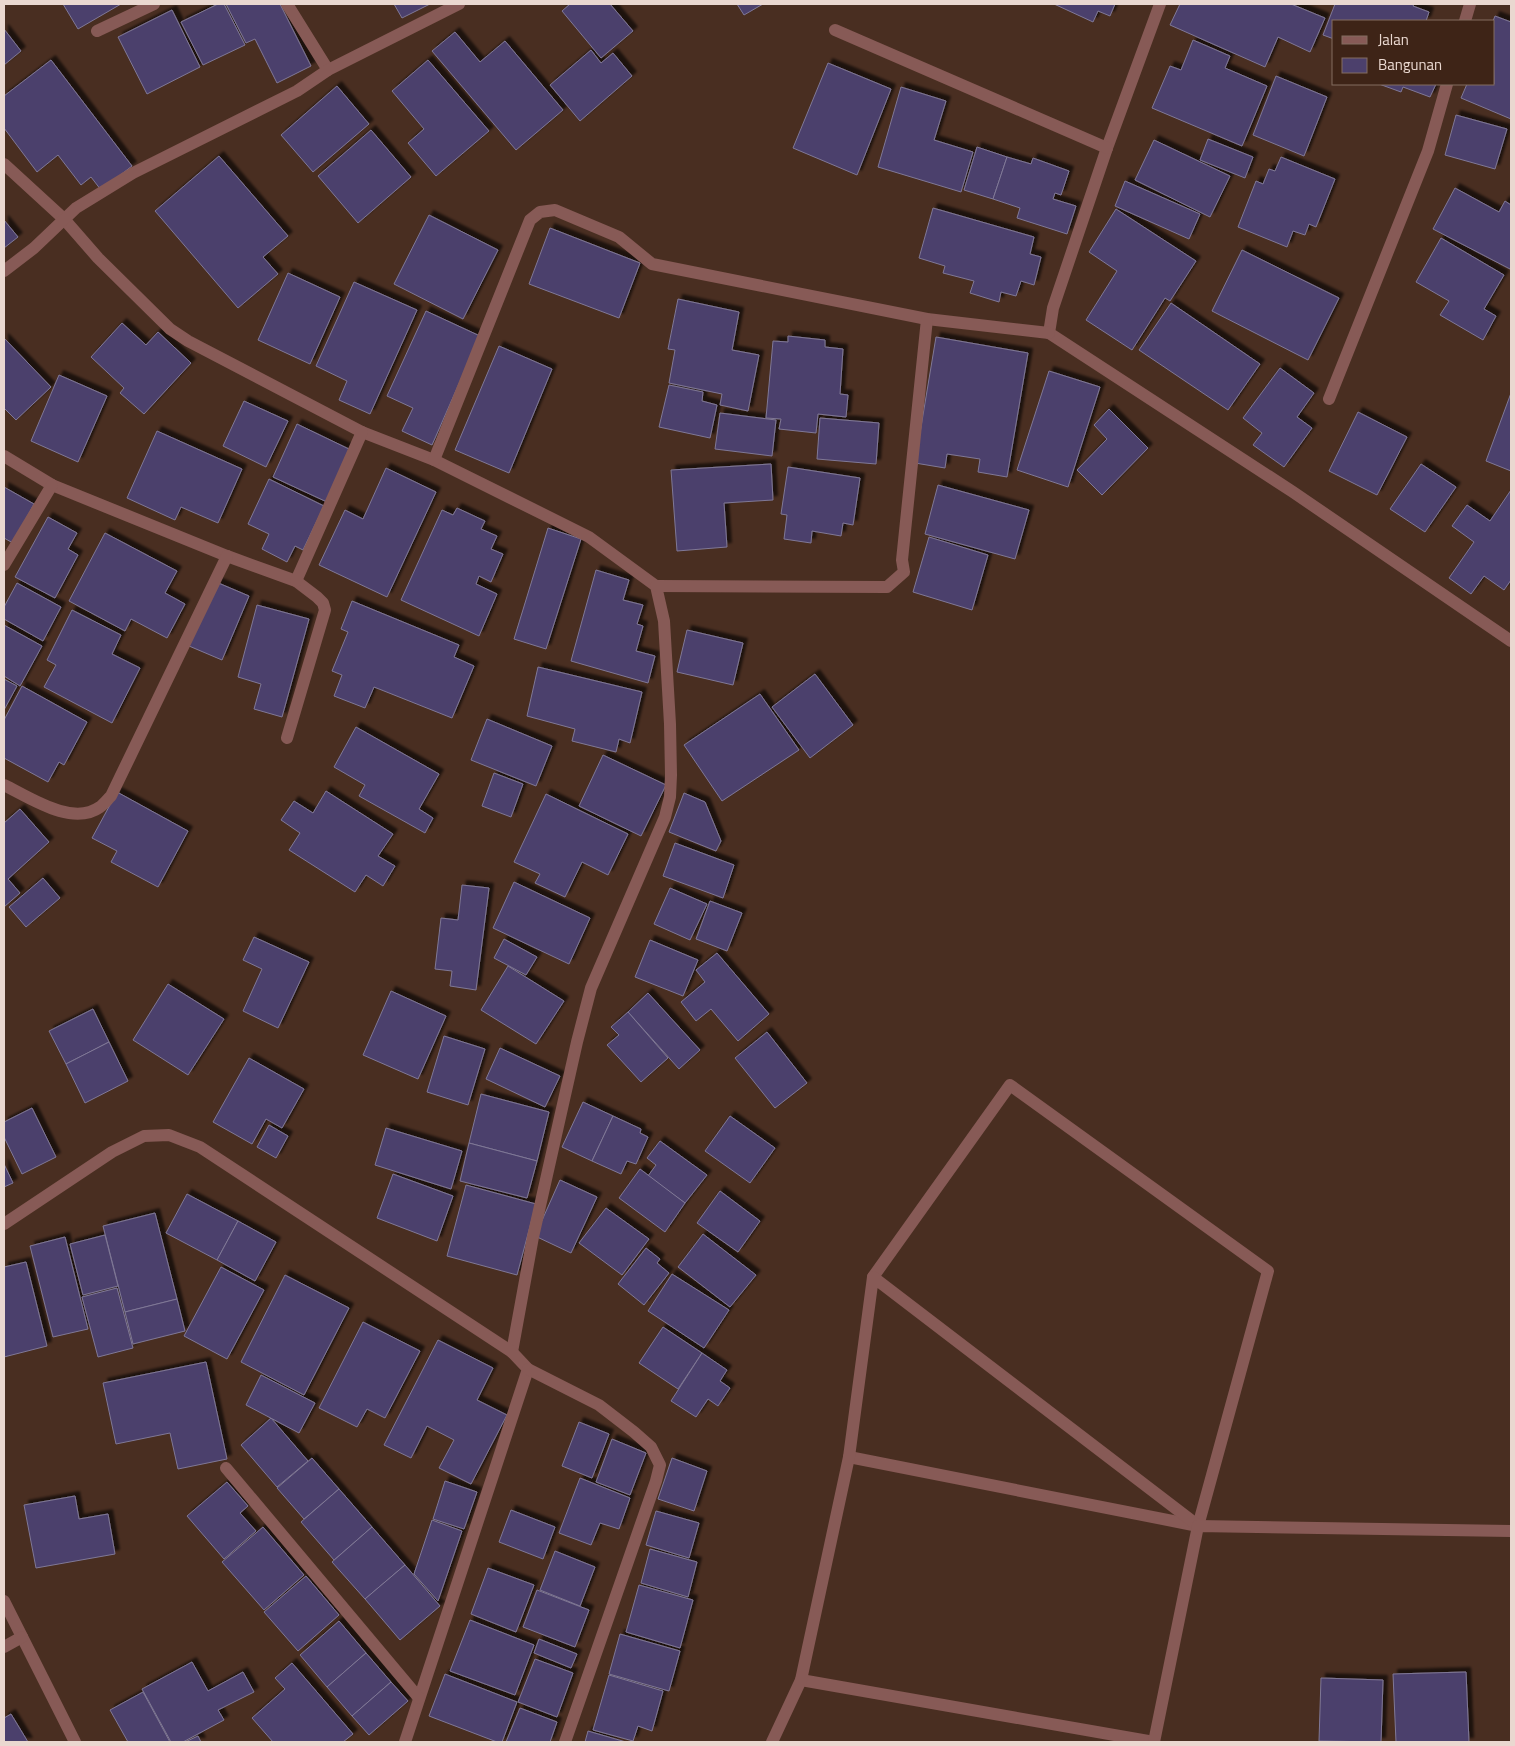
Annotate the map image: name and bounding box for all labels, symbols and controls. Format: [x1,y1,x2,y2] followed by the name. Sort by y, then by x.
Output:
[1332,20,1495,85] legend
[1378,28,1409,51] text: Jalan
[1378,53,1442,76] text: Bangunan

